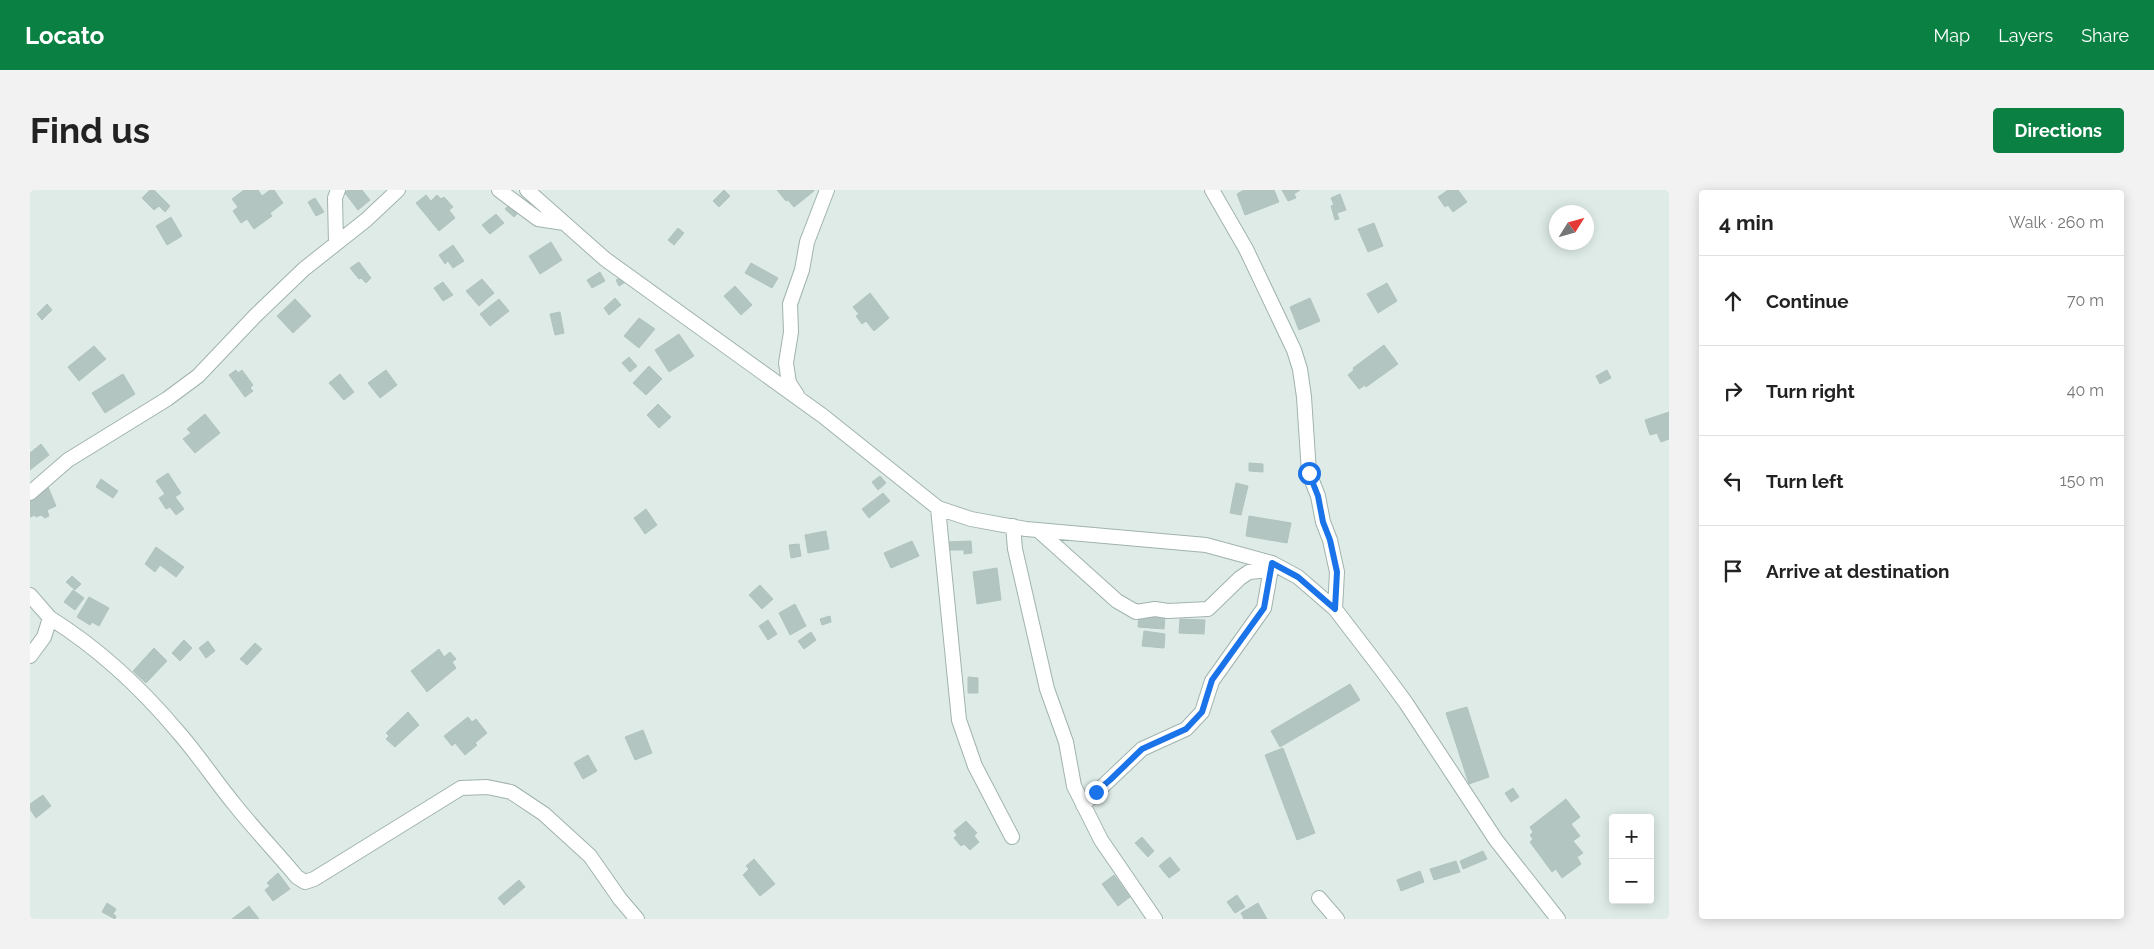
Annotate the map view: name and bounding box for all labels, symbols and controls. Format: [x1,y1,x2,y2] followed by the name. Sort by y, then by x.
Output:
[25,21,104,50] text: Locato
[1934,25,1970,46] text: Map
[1998,25,2053,46] text: Layers
[2081,25,2129,46] text: Share
[1993,108,2124,153] button: Directions
[30,110,150,151] text: Find us
[1549,205,1594,250] north arrow
[1719,210,1774,235] text: 4 min
[2009,213,2104,232] text: Walk · 260 m
[1719,287,1747,315] icon: ahead
[1766,290,1849,312] text: Continue
[2067,291,2104,310] text: 70 m
[1719,377,1747,405] icon: right
[1766,380,1855,402] text: Turn right
[2067,381,2104,400] text: 40 m
[1298,462,1321,485] route start
[1719,467,1747,495] icon: left
[1766,470,1843,492] text: Turn left
[2060,471,2104,490] text: 150 m
[1719,557,1747,585] icon: arrive
[1766,560,1950,582] text: Arrive at destination
[1085,781,1108,804] route end
[1609,814,1654,904] map controls
[1609,814,1654,859] button: +
[1609,859,1654,904] button: −

